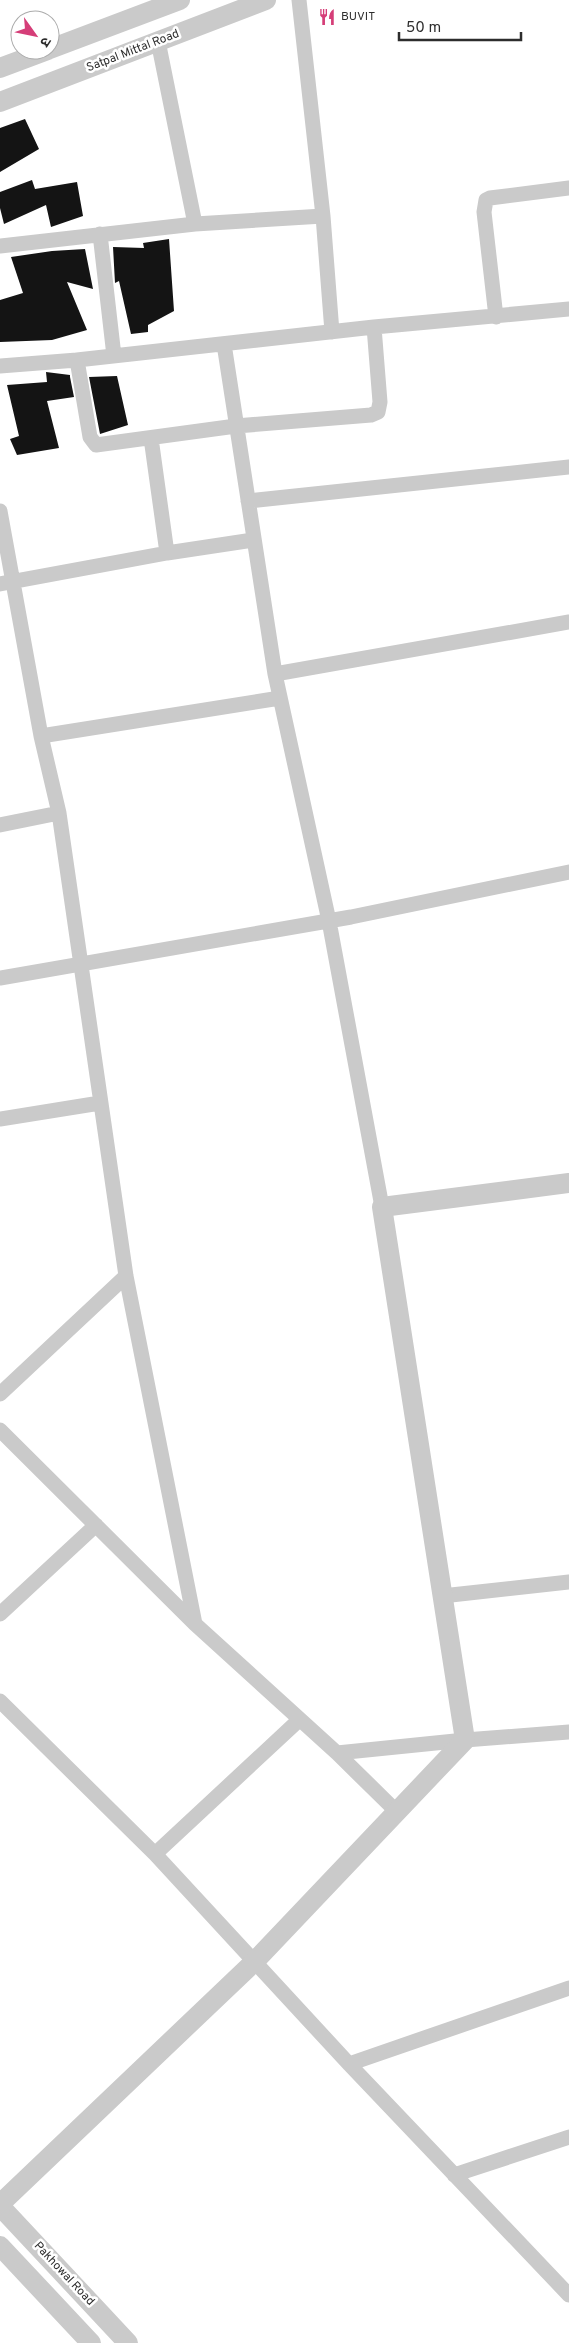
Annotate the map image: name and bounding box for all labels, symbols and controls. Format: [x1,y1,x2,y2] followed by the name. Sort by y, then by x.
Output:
[317,7,337,27] restaurant icon: BUVIT
[341,9,375,25] place label: BUVIT
[10,10,60,60] north arrow
[399,10,522,42] scale bar
[406,19,441,38] text: 50 m
[84,26,182,76] street label: Satpal Mittal Road
[35,33,54,50] text: उ
[30,2239,98,2309] street label: Pakhowal Road

